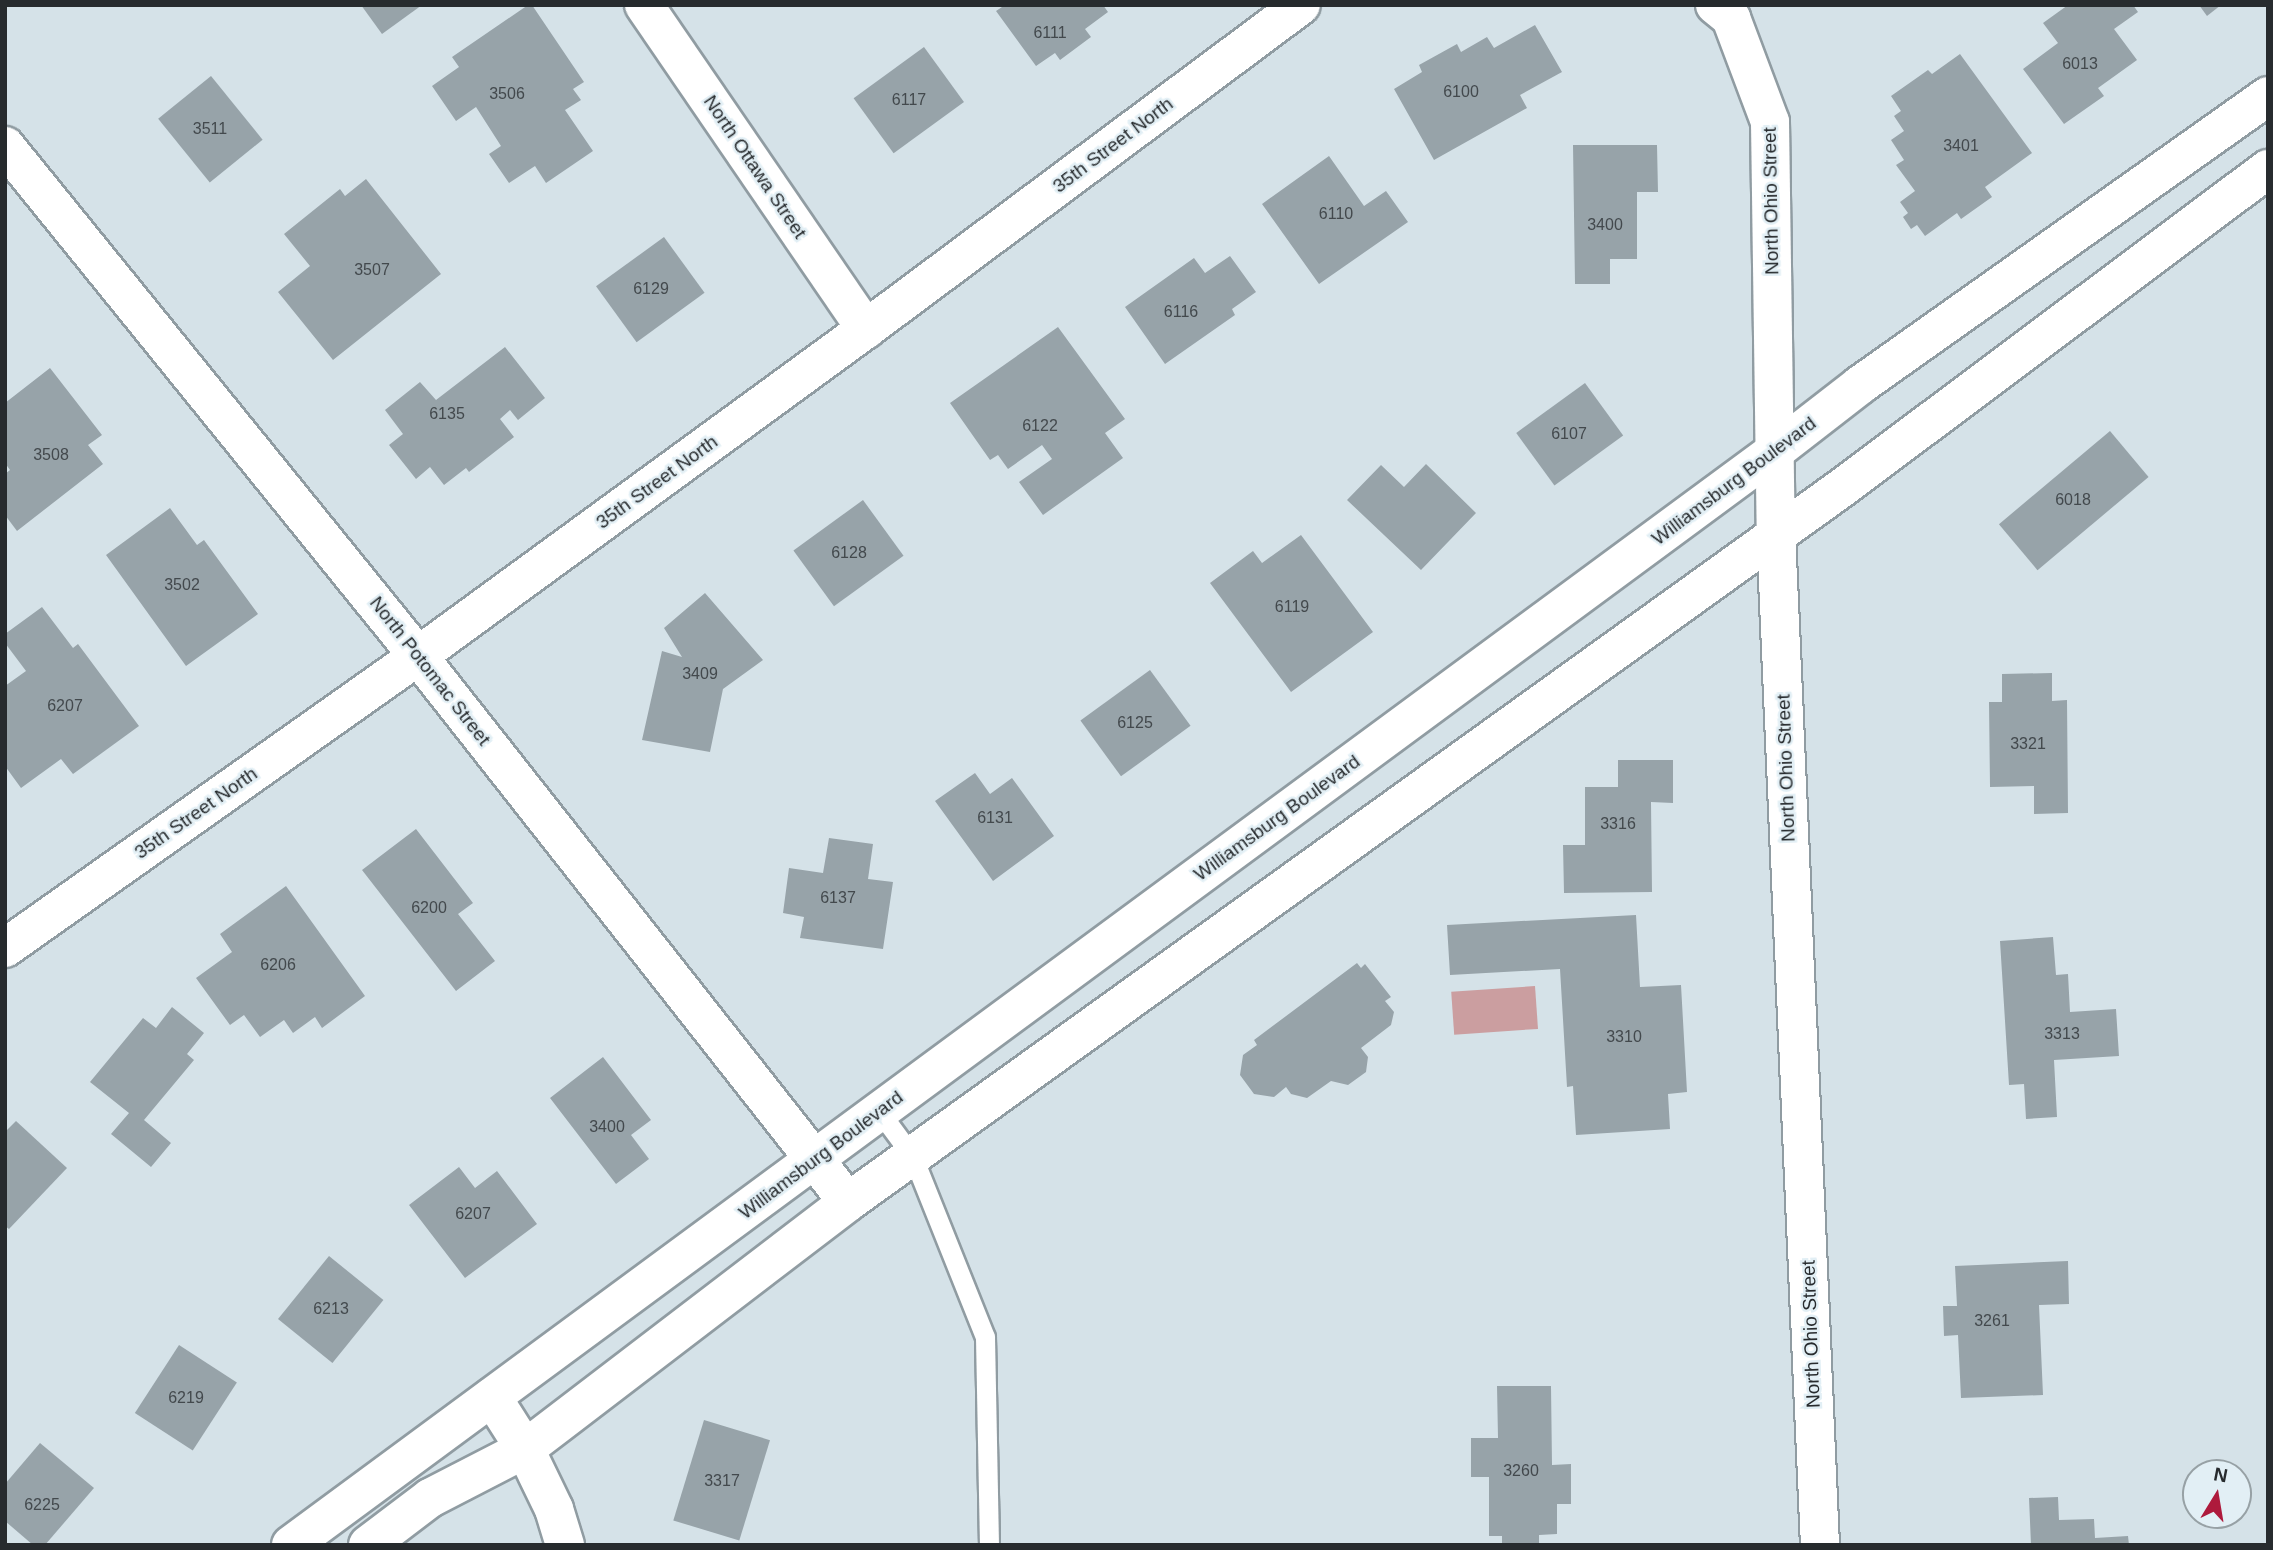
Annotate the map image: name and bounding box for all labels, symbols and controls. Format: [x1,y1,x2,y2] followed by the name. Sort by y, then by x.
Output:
[1033,23,1067,43] house number: 6111
[2062,54,2098,74] house number: 6013
[1443,82,1479,102] house number: 6100
[489,84,525,104] house number: 3506
[892,90,926,110] house number: 6117
[699,91,811,243] street label: North Ottawa Street
[1048,92,1178,198] street label: 35th Street North
[193,119,227,139] house number: 3511
[1758,127,1784,275] street label: North Ohio Street
[1943,136,1979,156] house number: 3401
[1319,204,1353,224] house number: 6110
[1587,215,1623,235] house number: 3400
[354,260,390,280] house number: 3507
[633,279,669,299] house number: 6129
[1164,302,1198,322] house number: 6116
[429,404,465,424] house number: 6135
[1647,412,1821,550] street label: Williamsburg Boulevard
[1022,416,1058,436] house number: 6122
[1551,424,1587,444] house number: 6107
[592,430,722,534] street label: 35th Street North
[33,445,69,465] house number: 3508
[2055,490,2091,510] house number: 6018
[831,543,867,563] house number: 6128
[164,575,200,595] house number: 3502
[365,592,495,750] street label: North Potomac Street
[1275,597,1309,617] house number: 6119
[682,664,718,684] house number: 3409
[1772,694,1800,842] street label: North Ohio Street
[47,696,83,716] house number: 6207
[1117,713,1153,733] house number: 6125
[2010,734,2046,754] house number: 3321
[1190,750,1364,886] street label: Williamsburg Boulevard
[130,762,262,864] street label: 35th Street North
[977,808,1013,828] house number: 6131
[1600,814,1636,834] house number: 3316
[820,888,856,908] house number: 6137
[411,898,447,918] house number: 6200
[260,955,296,975] house number: 6206
[2044,1024,2080,1044] house number: 3313
[1606,1027,1642,1047] house number: 3310
[734,1086,908,1224] street label: Williamsburg Boulevard
[589,1117,625,1137] house number: 3400
[455,1204,491,1224] house number: 6207
[1797,1260,1825,1408] street label: North Ohio Street
[313,1299,349,1319] house number: 6213
[1974,1311,2010,1331] house number: 3261
[168,1388,204,1408] house number: 6219
[2182,1459,2252,1529] north arrow
[1503,1461,1539,1481] house number: 3260
[2212,1463,2229,1486] text: N
[704,1471,740,1491] house number: 3317
[24,1495,60,1515] house number: 6225

